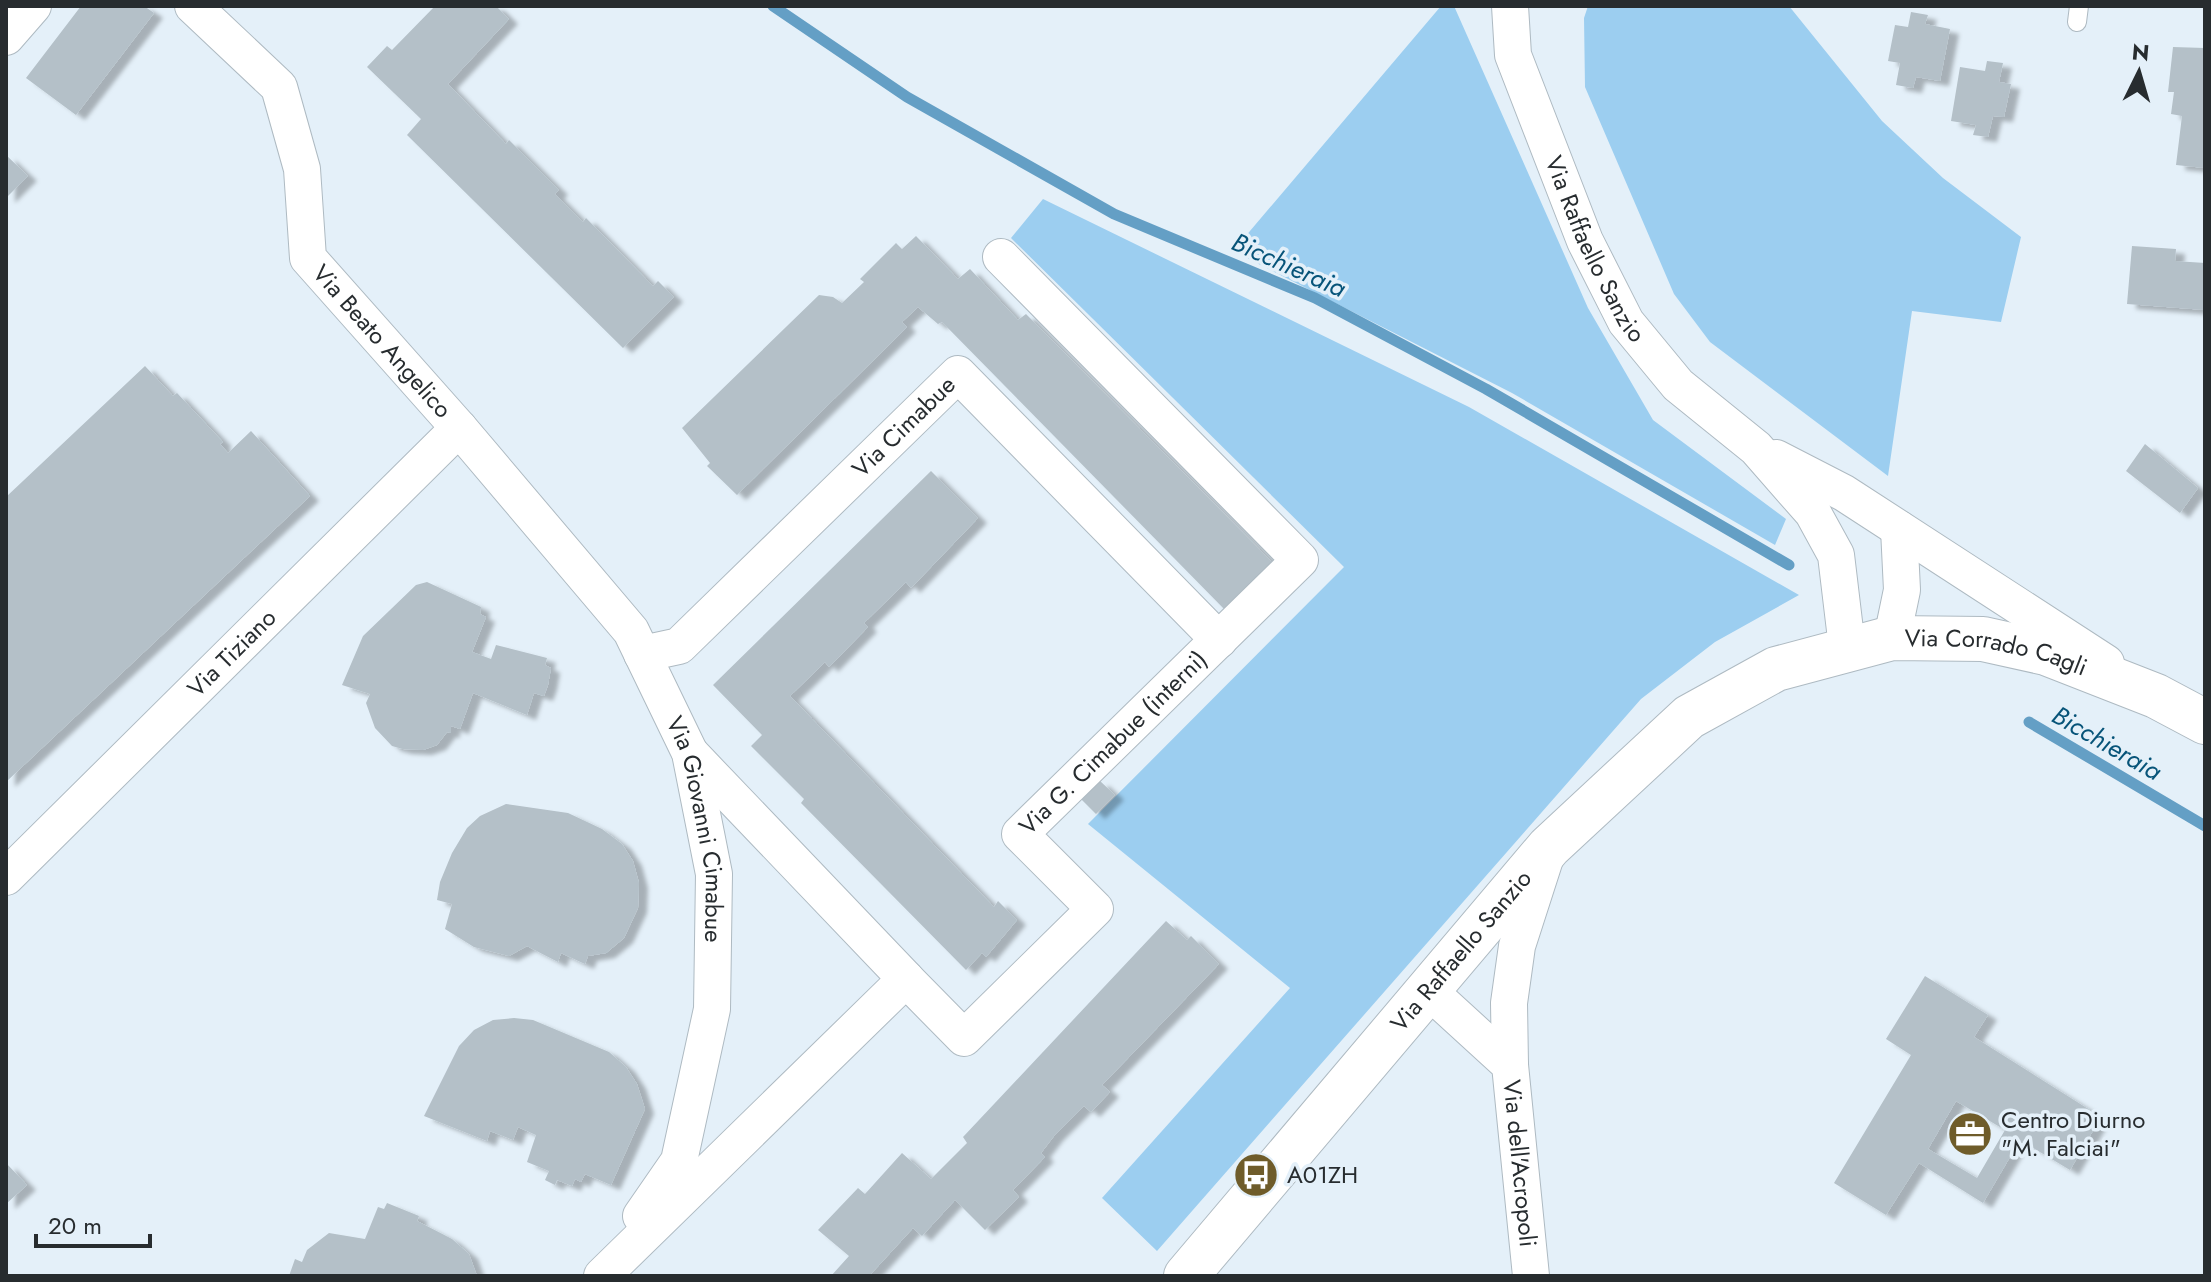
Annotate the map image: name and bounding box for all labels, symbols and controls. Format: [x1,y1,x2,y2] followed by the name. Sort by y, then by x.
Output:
[2099,32,2179,112] north arrow
[2131,35,2151,69] text: N
[1537,151,1654,350] street label: Via Raffaello Sanzio
[1226,223,1353,307] water label: Bicchieraia
[305,256,460,426] street label: Via Beato Angelico
[844,368,963,485] street label: Via Cimabue
[179,601,284,705] street label: Via Tiziano
[1904,620,2093,684] street label: Via Corrado Cagli
[1011,642,1215,843] street label: Via G. Cimabue (interni)
[2045,696,2170,790] water label: Bicchieraia
[658,710,732,943] street label: Via Giovanni Cimabue
[1382,862,1540,1039] street label: Via Raffaello Sanzio
[1495,1078,1546,1249] street label: Via dell'Acropoli
[2001,1102,2145,1165] place label: Centro Diurno "M. Falciai"
[1946,1110,1994,1158] office icon: Centro Diurno "M. Falciai"
[1232,1151,1280,1199] bus stop icon: A01ZH
[1287,1157,1358,1192] place label: A01ZH
[36,1198,150,1248] scale bar
[48,1208,102,1243] text: 20 m

